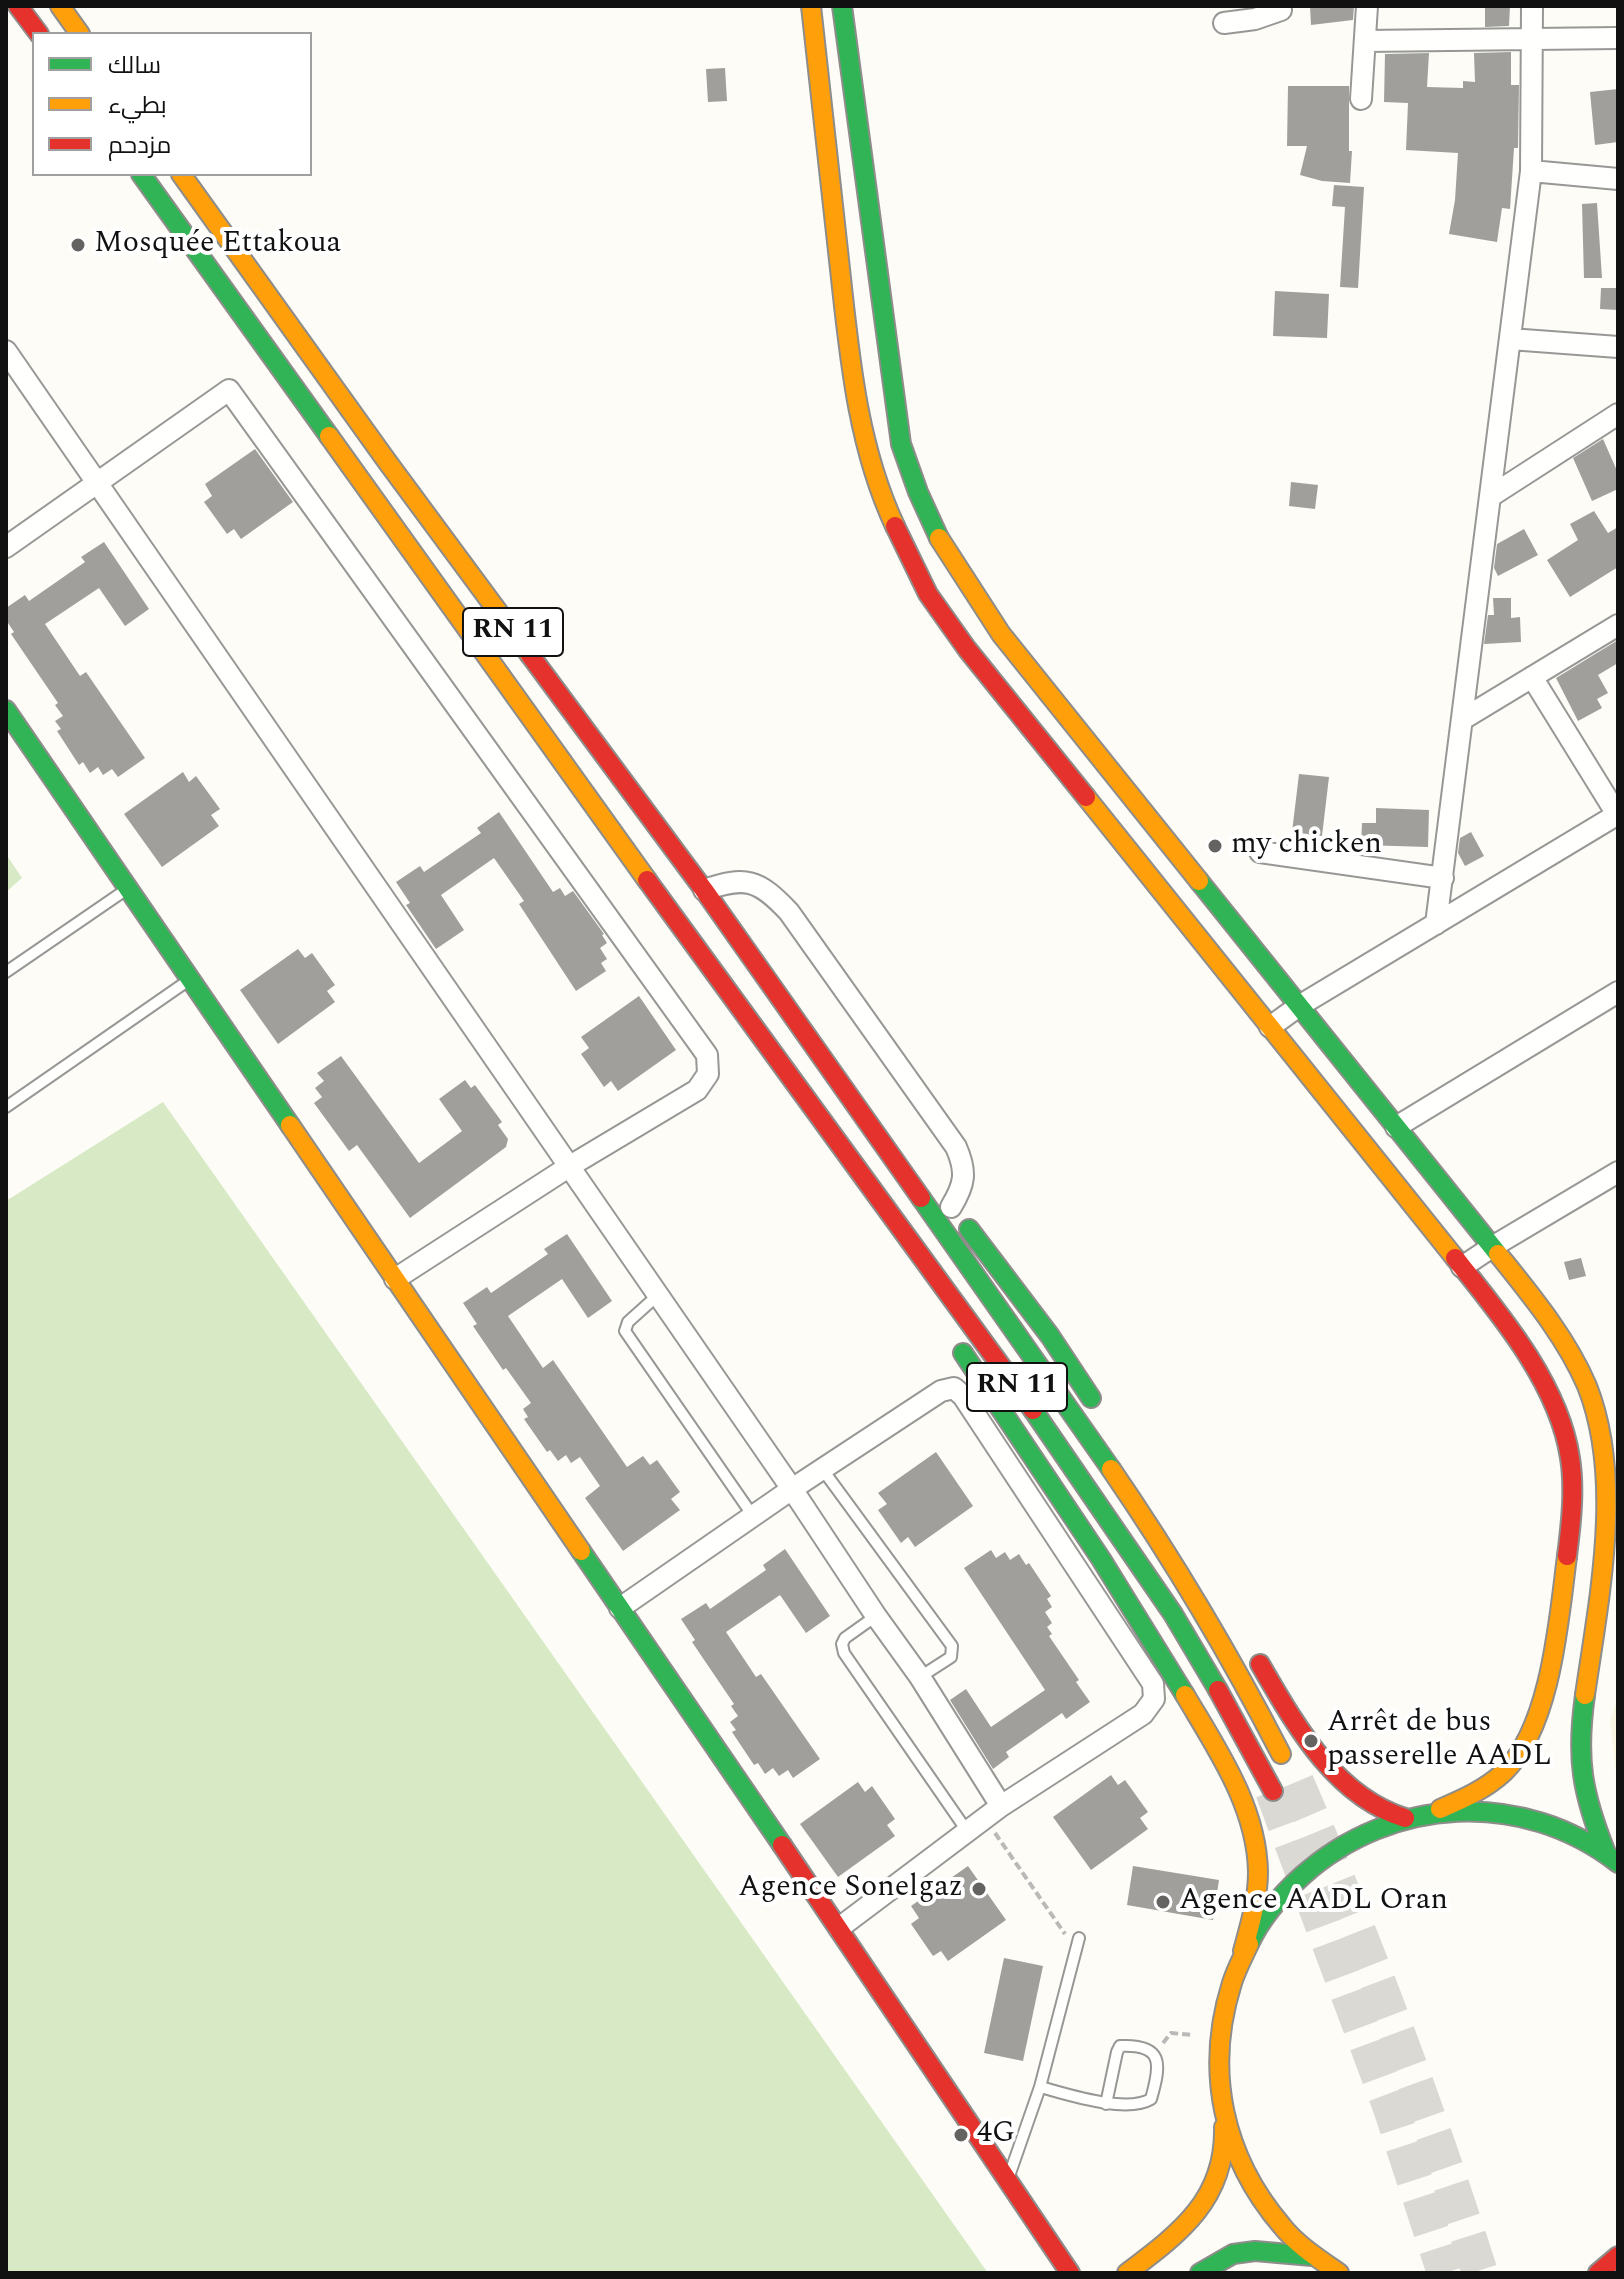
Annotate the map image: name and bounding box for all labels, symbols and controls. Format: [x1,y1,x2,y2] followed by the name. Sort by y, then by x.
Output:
[32,32,312,176] legend
[108,48,161,84] text: سالك
[108,88,167,124] text: بطيء
[108,128,171,164] text: مزدحم
[94,227,341,263] place label: Mosquée Ettakoua
[69,236,87,254] marker: Mosquée Ettakoua
[463,608,563,656] road number: RN 11
[1231,828,1382,864] place label: my chicken
[1206,837,1224,855] marker: my chicken
[967,1363,1067,1411] road number: RN 11
[1327,1706,1552,1776] place label: Arrêt de bus passerelle AADL
[1302,1732,1320,1750] marker: Arrêt de bus passerelle AADL
[738,1871,963,1907] place label: Agence Sonelgaz
[970,1880,988,1898] marker: Agence Sonelgaz
[1179,1884,1448,1920] place label: Agence AADL Oran
[1154,1893,1172,1911] marker: Agence AADL Oran
[977,2117,1015,2153] place label: 4G
[952,2126,970,2144] marker: 4G

